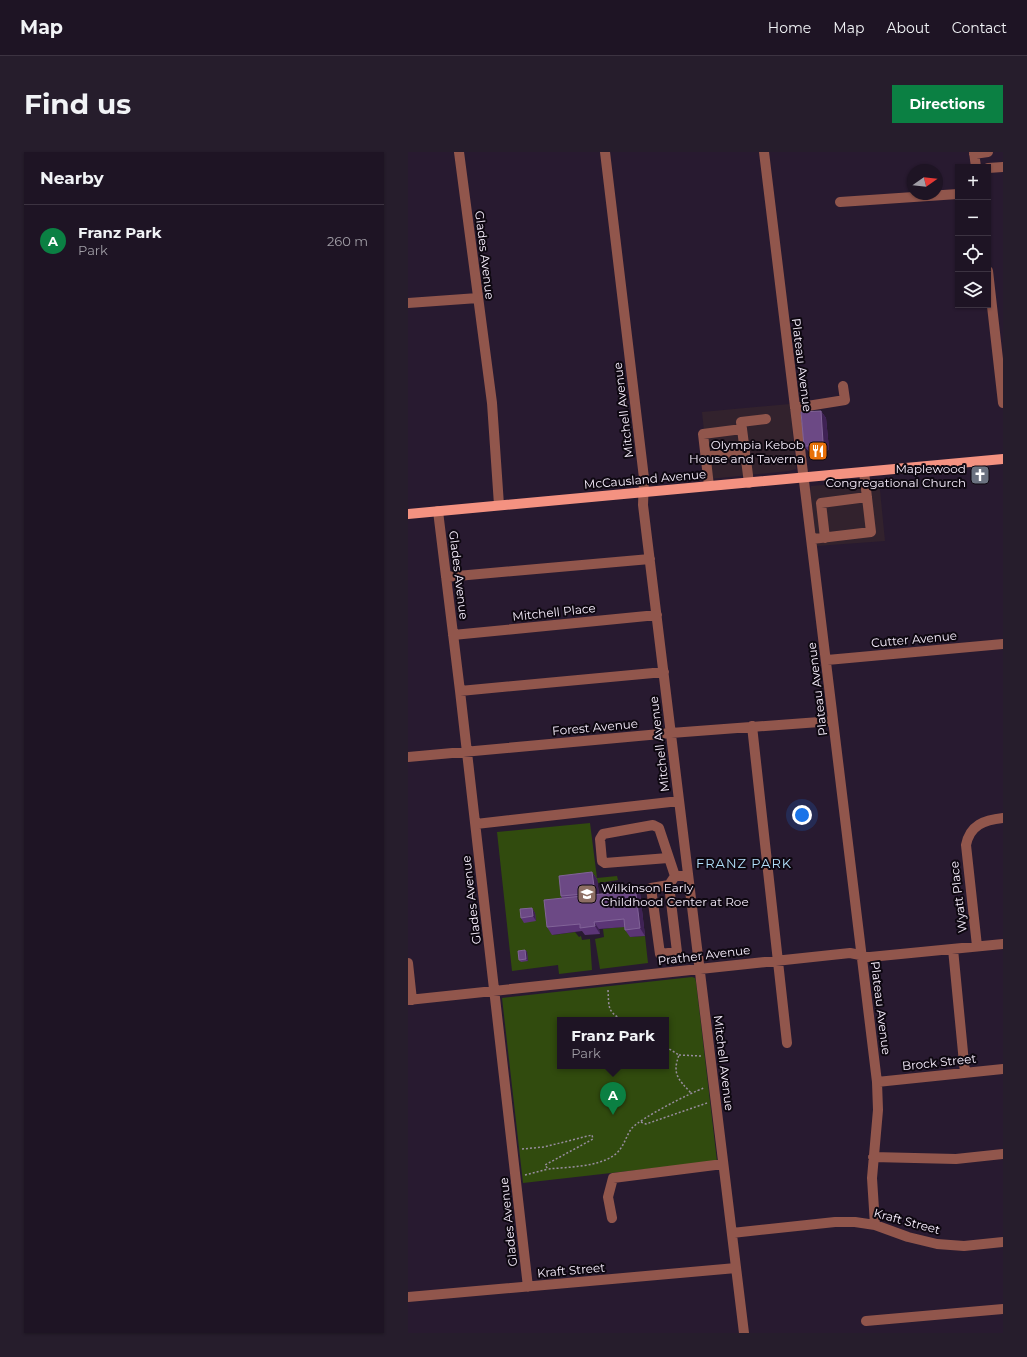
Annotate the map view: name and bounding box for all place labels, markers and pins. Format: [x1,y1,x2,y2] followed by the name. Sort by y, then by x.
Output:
[689,437,804,466] place label: Olympia Kebob House and Taverna
[807,440,829,462] restaurant icon: Olympia Kebob House and Taverna
[825,461,966,490] place label: Maplewood Congregational Church
[969,464,991,486] church icon: Maplewood Congregational Church
[601,880,749,909] place label: Wilkinson Early Childhood Center at Roe
[576,883,598,905] school or university icon: Wilkinson Early Childhood Center at Roe
[600,1082,626,1115] pin: A

